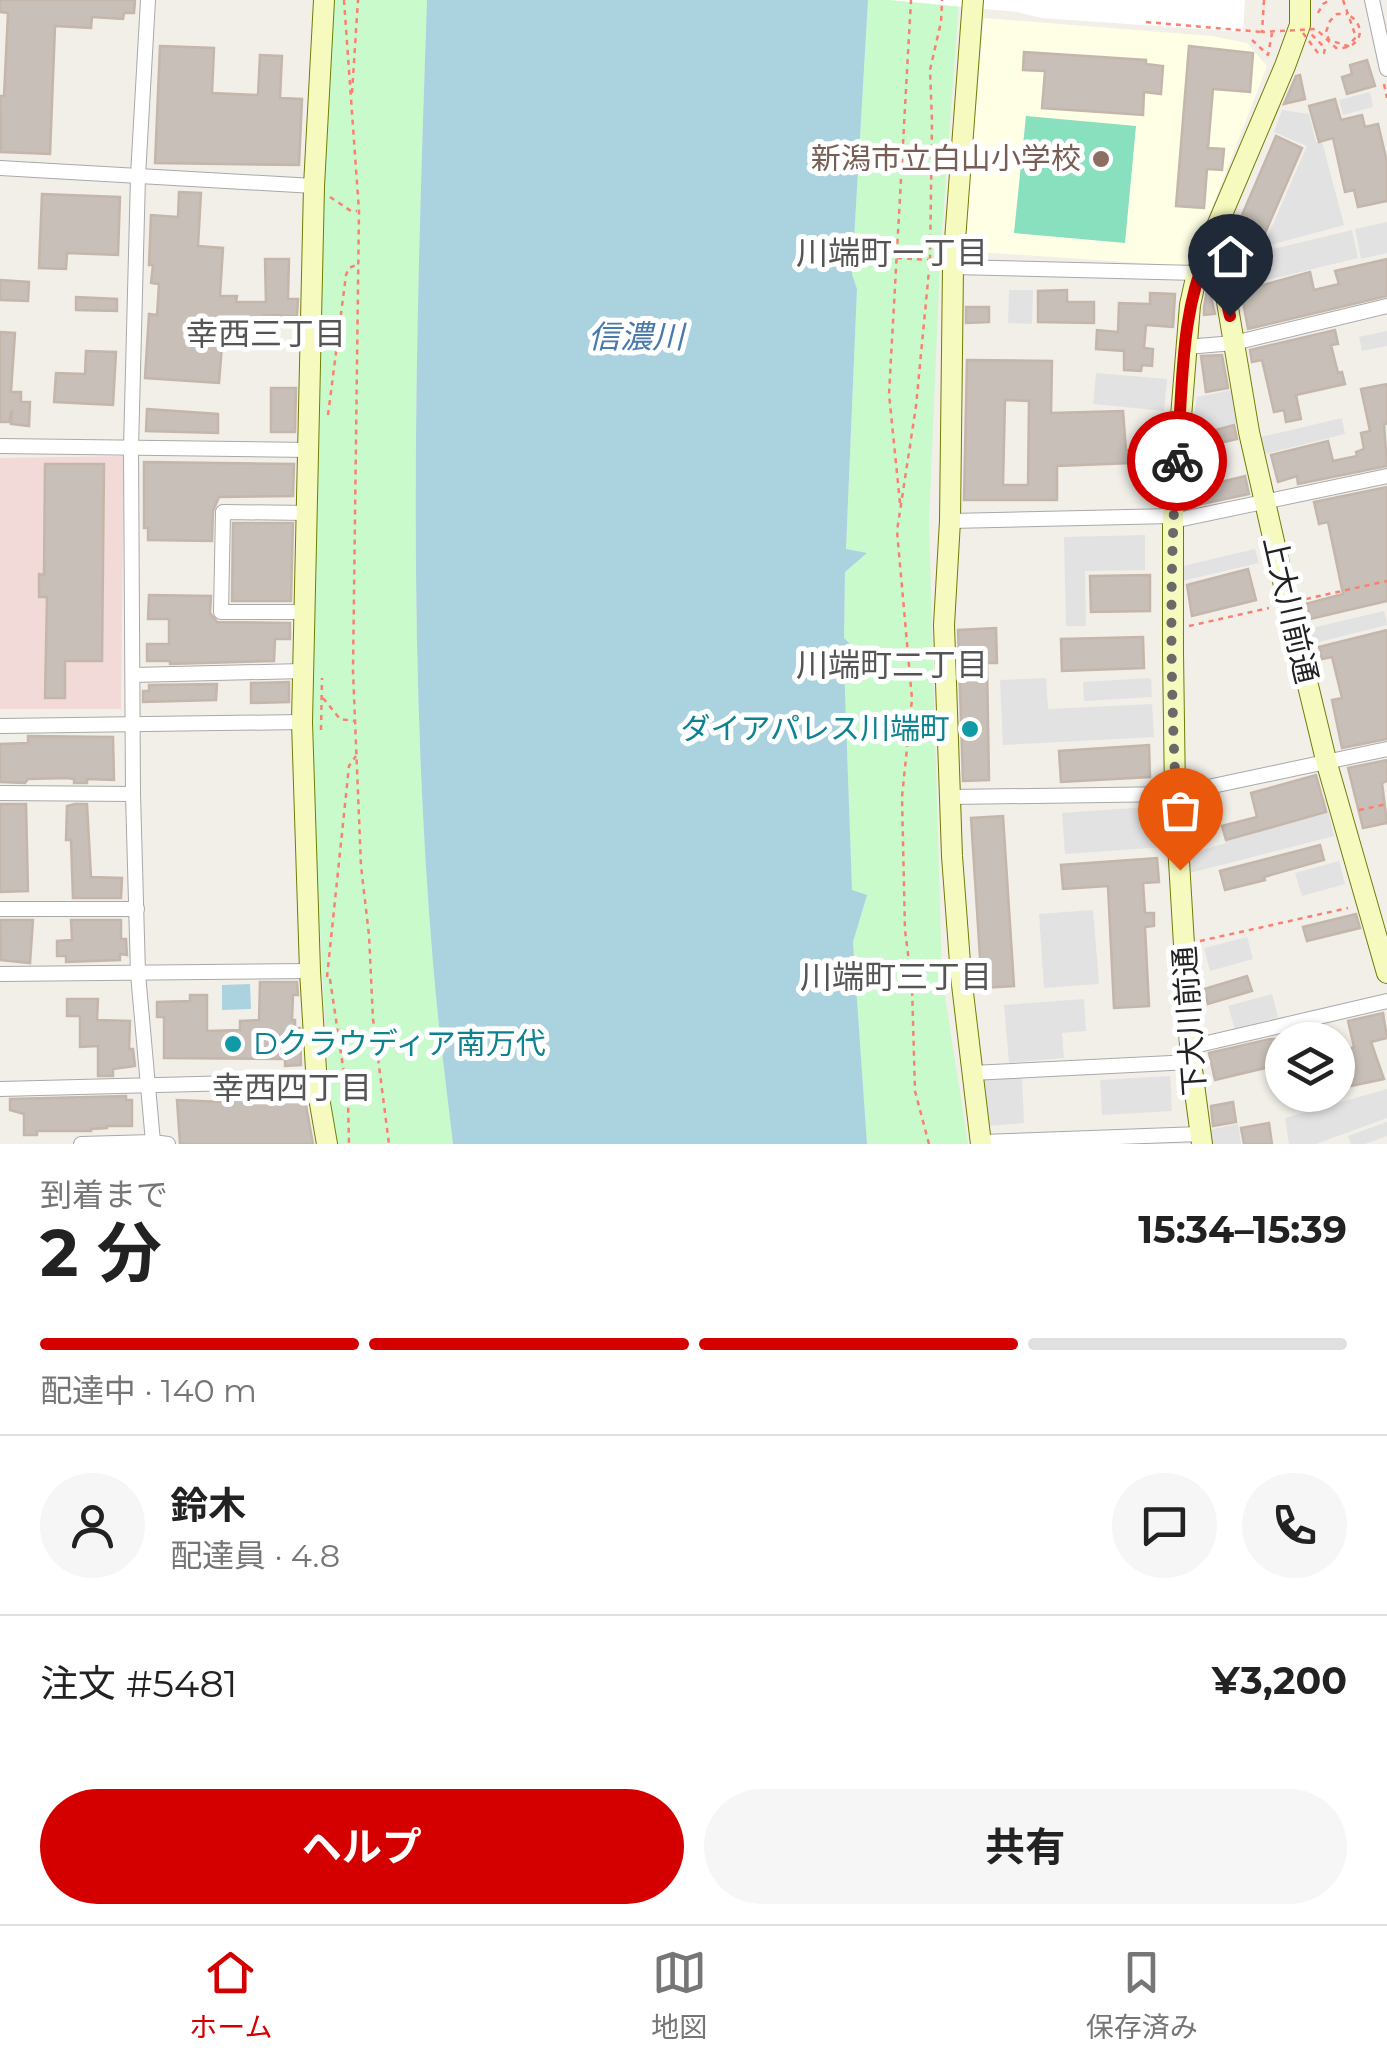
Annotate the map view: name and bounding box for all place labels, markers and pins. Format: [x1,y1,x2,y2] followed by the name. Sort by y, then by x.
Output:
[811,140,1081,177] place label: 新潟市立白山小学校
[1090,148,1112,170] marker: 新潟市立白山小学校
[1188,214,1273,317] pin
[681,710,950,747] place label: ダイアパレス川端町
[959,718,981,740] marker: ダイアパレス川端町
[1138,768,1223,871] pin
[253,1025,546,1062] place label: Dクラウディア南万代
[222,1033,244,1055] marker: Dクラウディア南万代

